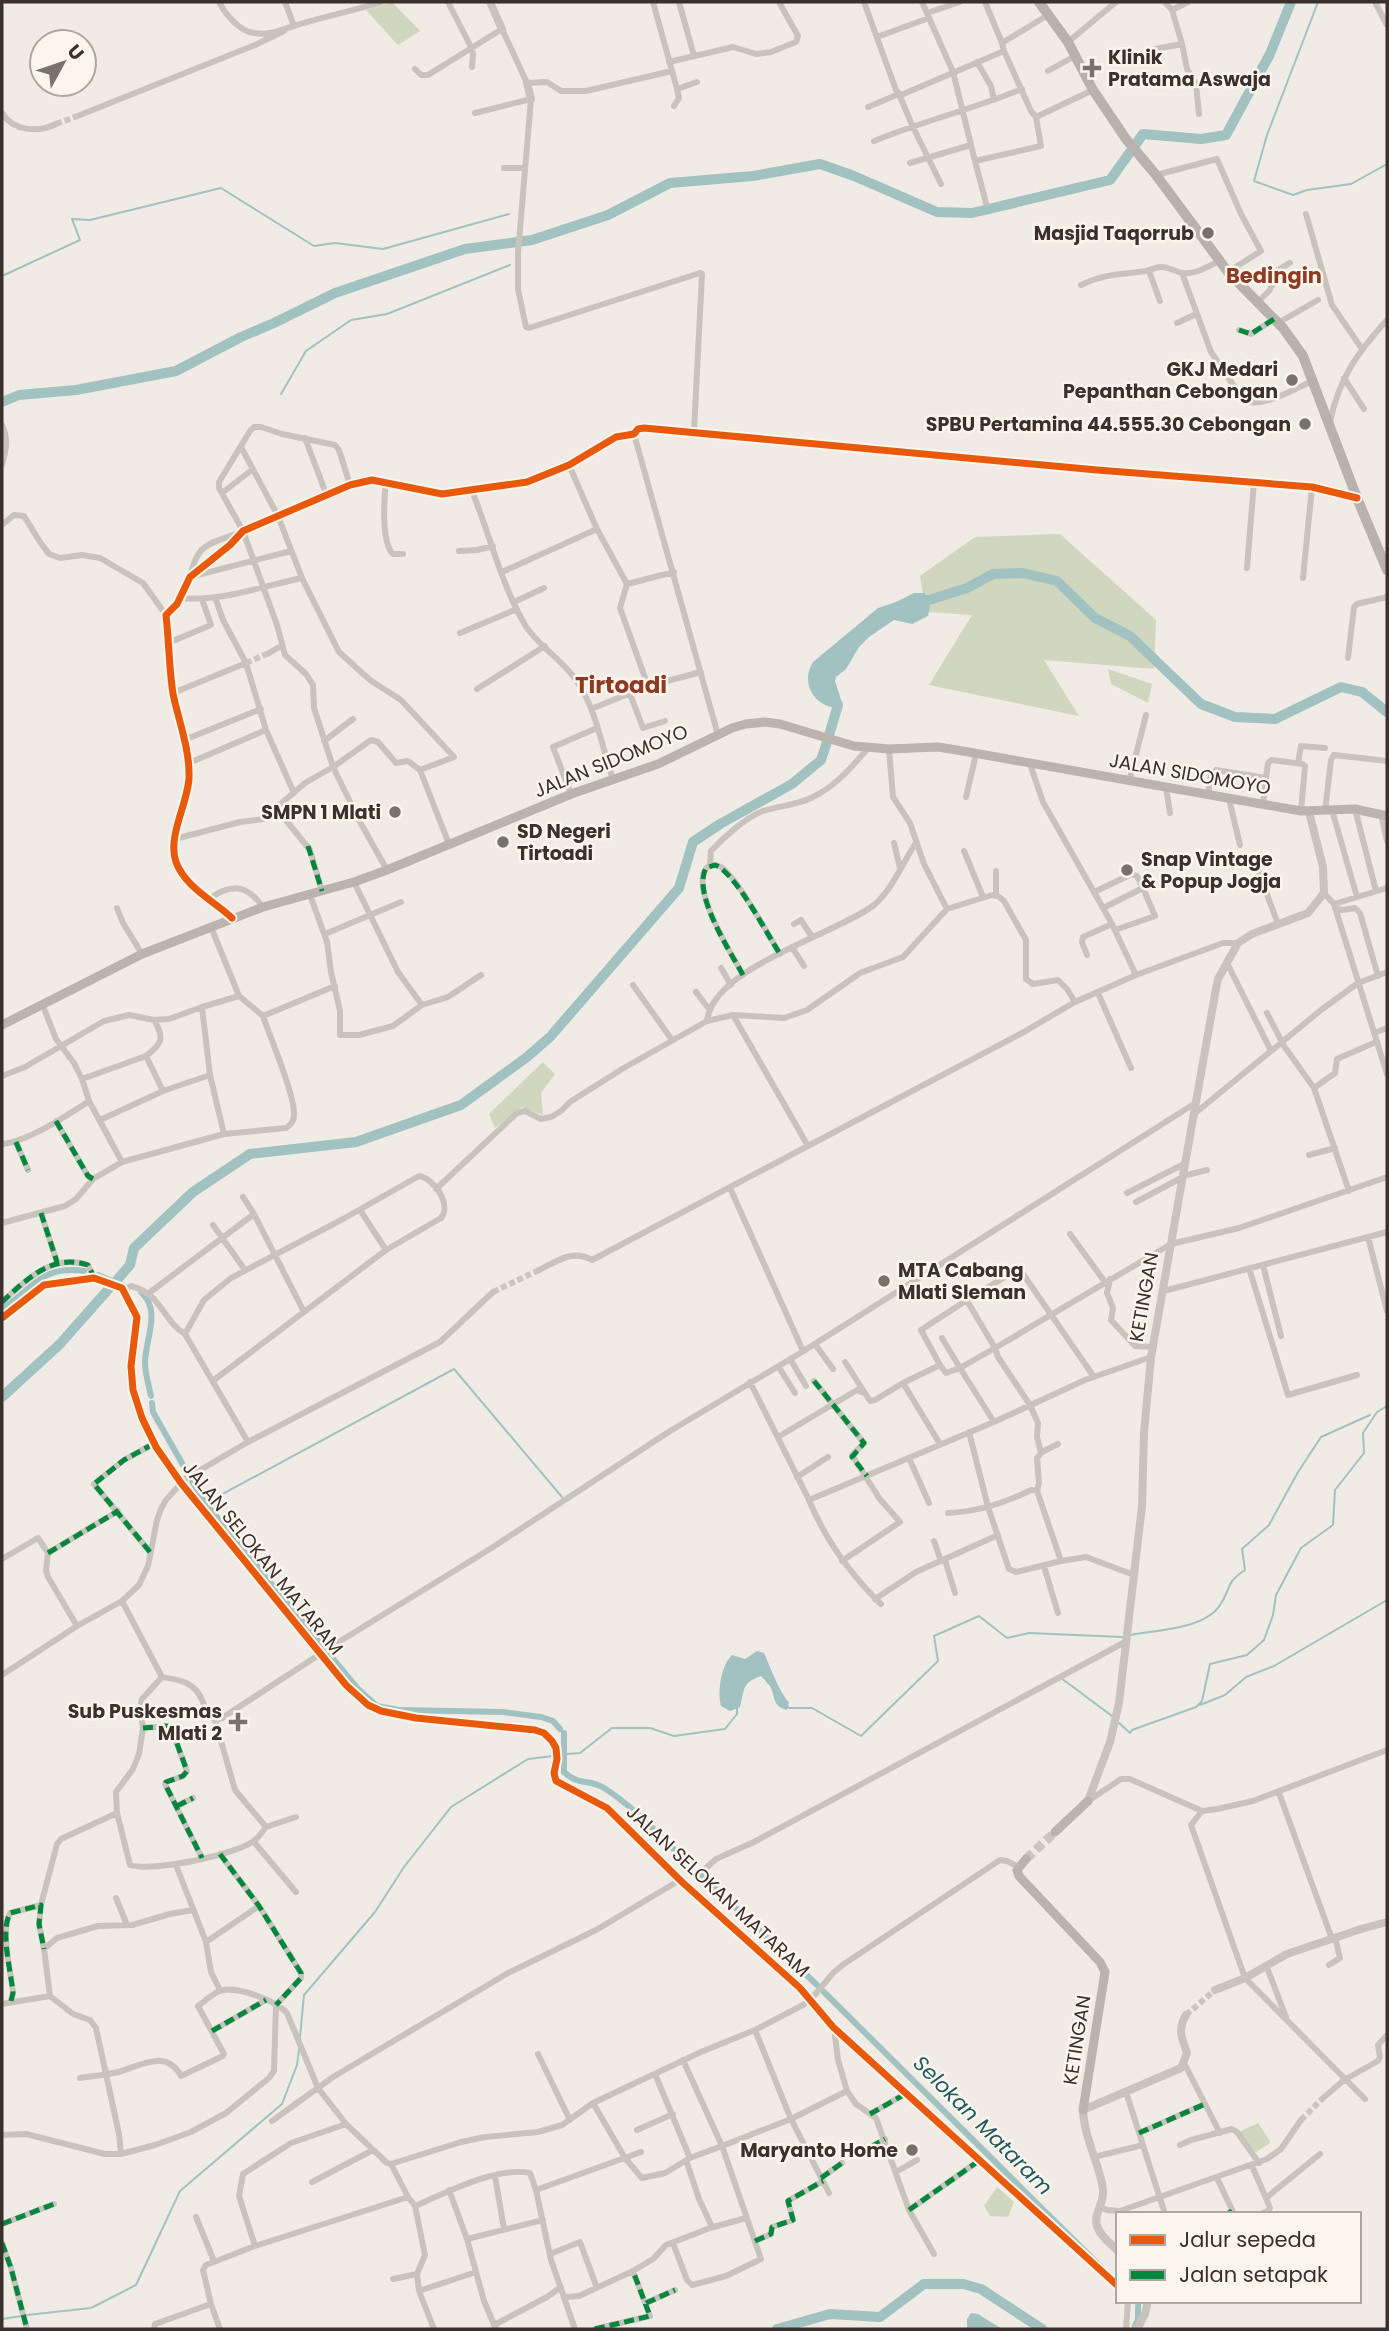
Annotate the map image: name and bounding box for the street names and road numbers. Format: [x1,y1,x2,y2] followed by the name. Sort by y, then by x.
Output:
[530,718,692,804] street label: JALAN SIDOMOYO
[1107,746,1273,802] street label: JALAN SIDOMOYO
[1123,1250,1165,1344] street label: KETINGAN
[176,1455,350,1661] street label: JALAN SELOKAN MATARAM
[620,1799,816,1983] street label: JALAN SELOKAN MATARAM
[1057,1993,1097,2087] street label: KETINGAN

